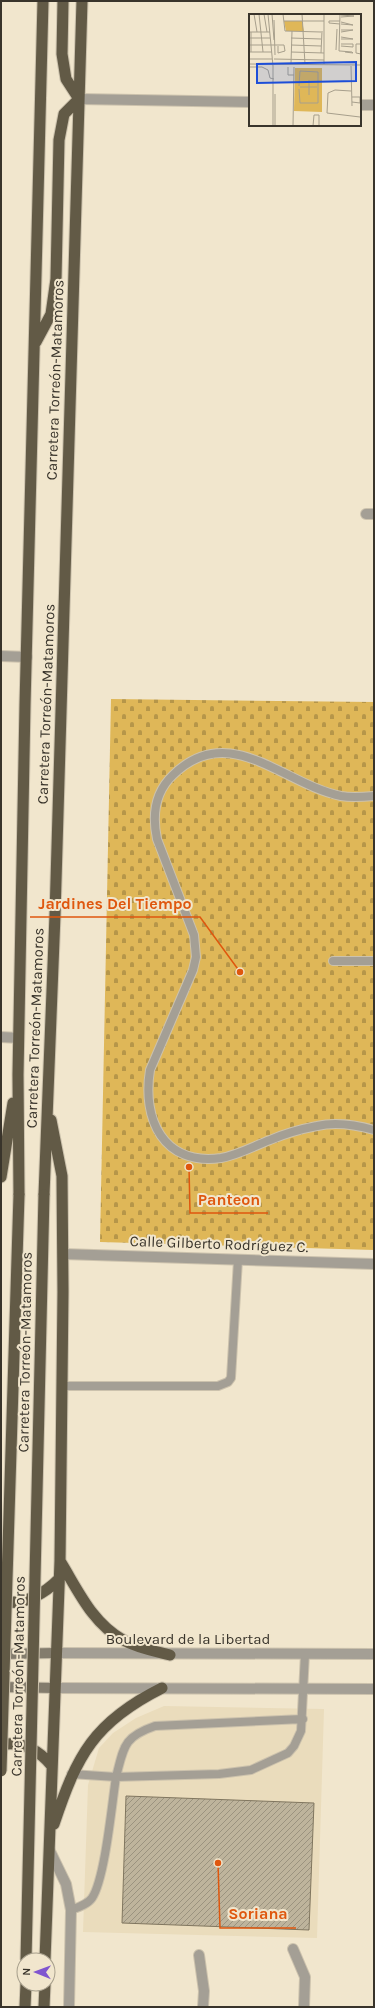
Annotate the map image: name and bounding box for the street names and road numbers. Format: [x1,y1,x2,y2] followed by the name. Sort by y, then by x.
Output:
[43,279,67,481] street label: Carretera Torreón-Matamoros
[34,603,58,805] street label: Carretera Torreón-Matamoros
[23,927,47,1129] street label: Carretera Torreón-Matamoros
[129,1232,309,1256] street label: Calle Gilberto Rodríguez C.
[14,1251,36,1453] street label: Carretera Torreón-Matamoros
[7,1575,29,1777] street label: Carretera Torreón-Matamoros
[106,1630,270,1648] street label: Boulevard de la Libertad

